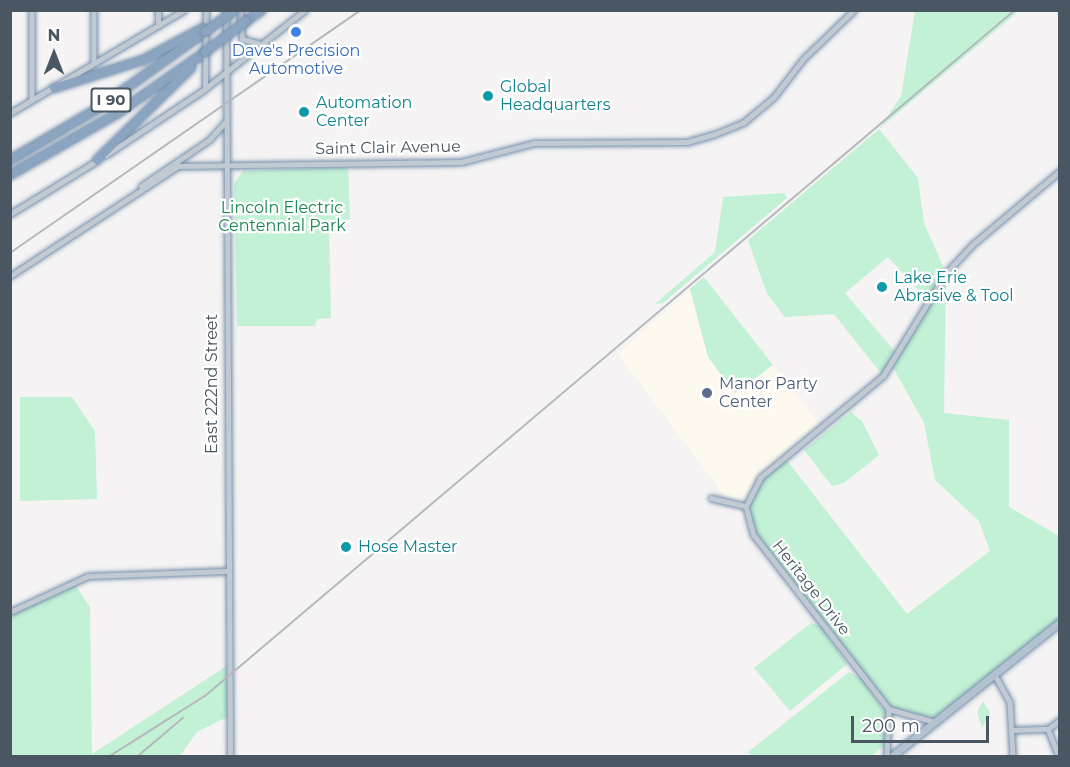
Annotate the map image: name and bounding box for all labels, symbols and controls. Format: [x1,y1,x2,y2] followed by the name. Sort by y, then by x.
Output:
[24,24,84,84] north arrow
[289,25,303,39] marker: Dave's Precision Automotive
[48,26,60,45] text: N
[232,41,360,79] place label: Dave's Precision Automotive
[500,77,610,115] place label: Global Headquarters
[90,88,132,112] road number: I 90
[481,89,495,103] marker: Global Headquarters
[316,93,412,131] place label: Automation Center
[297,105,311,119] marker: Automation Center
[315,137,461,159] street label: Saint Clair Avenue
[218,198,346,236] park label: Lincoln Electric Centennial Park
[894,268,1013,306] place label: Lake Erie Abrasive & Tool
[875,280,889,294] marker: Lake Erie Abrasive & Tool
[202,314,222,454] street label: East 222nd Street
[719,374,817,412] place label: Manor Party Center
[700,386,714,400] marker: Manor Party Center
[358,537,458,557] place label: Hose Master
[768,537,854,639] street label: Heritage Drive
[339,540,353,554] marker: Hose Master
[854,704,992,742] scale bar
[862,715,920,737] text: 200 m

